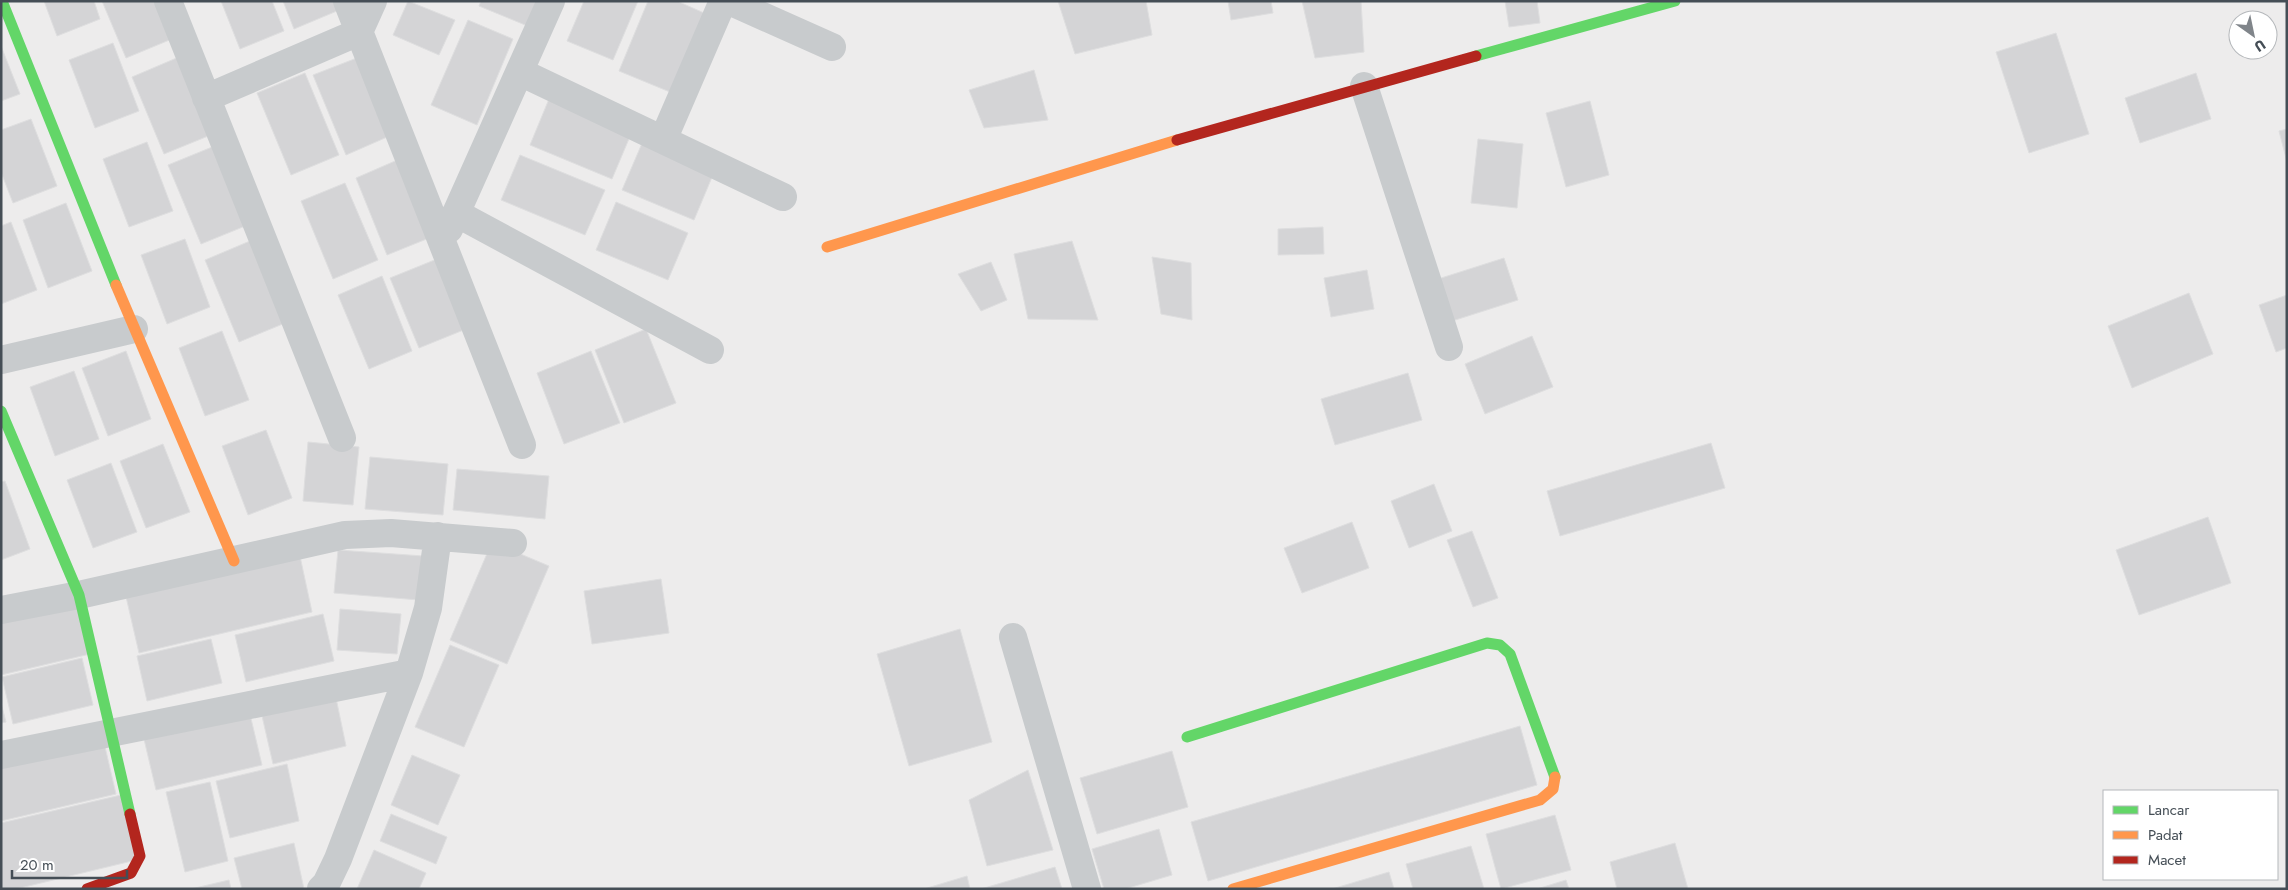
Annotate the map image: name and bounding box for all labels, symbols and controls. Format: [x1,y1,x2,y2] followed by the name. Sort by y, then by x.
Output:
[2228,10,2278,60] north arrow
[2251,35,2270,57] text: U
[2103,790,2278,880] legend
[2148,799,2190,821] text: Lancar
[2148,824,2183,846] text: Padat
[12,848,128,880] scale bar
[2148,849,2186,871] text: Macet
[20,854,54,876] text: 20 m

